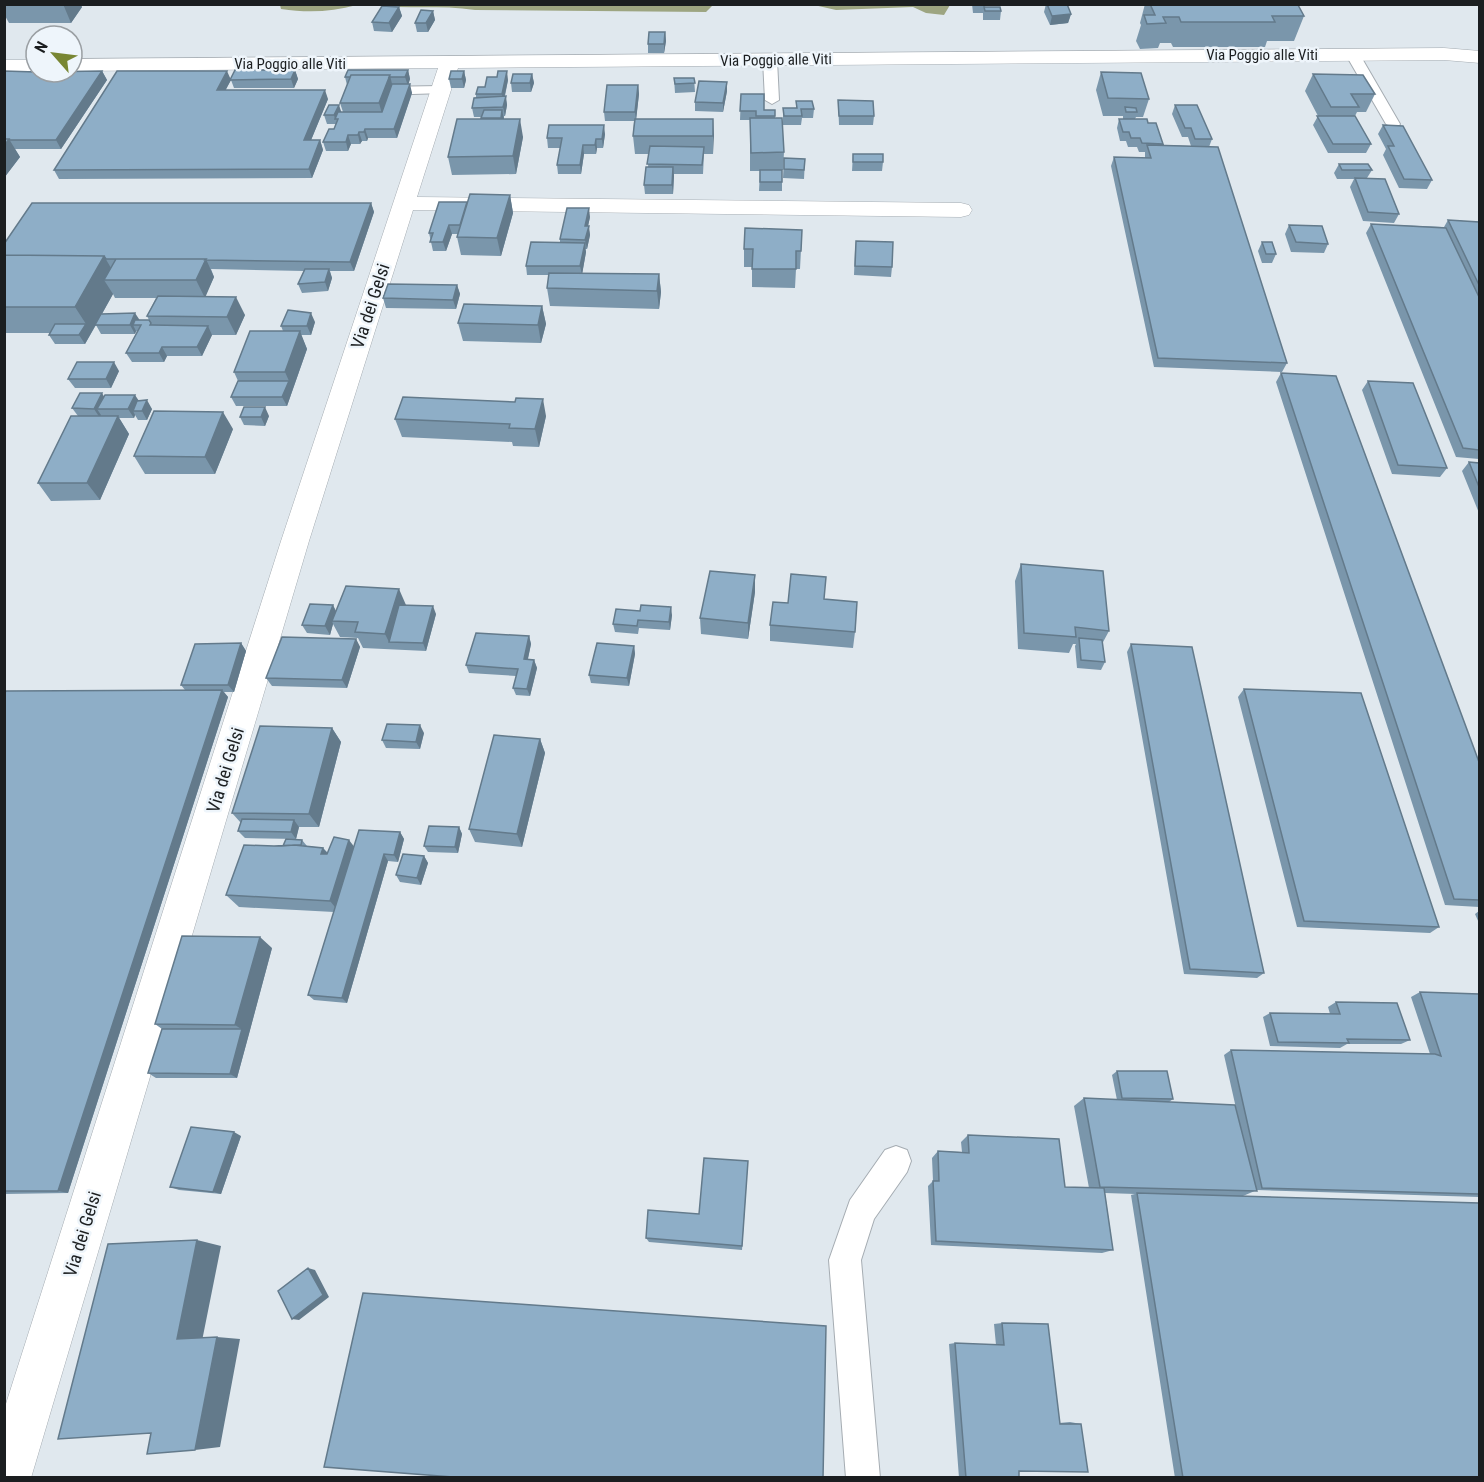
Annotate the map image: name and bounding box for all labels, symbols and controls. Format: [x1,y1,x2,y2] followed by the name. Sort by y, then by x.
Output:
[24,24,84,84] north arrow
[31,38,52,56] text: N
[1206,46,1318,64] street label: Via Poggio alle Viti
[720,50,832,70] street label: Via Poggio alle Viti
[234,55,346,73] street label: Via Poggio alle Viti
[346,261,394,351] street label: Via dei Gelsi
[202,725,248,815] street label: Via dei Gelsi
[59,1189,105,1279] street label: Via dei Gelsi

